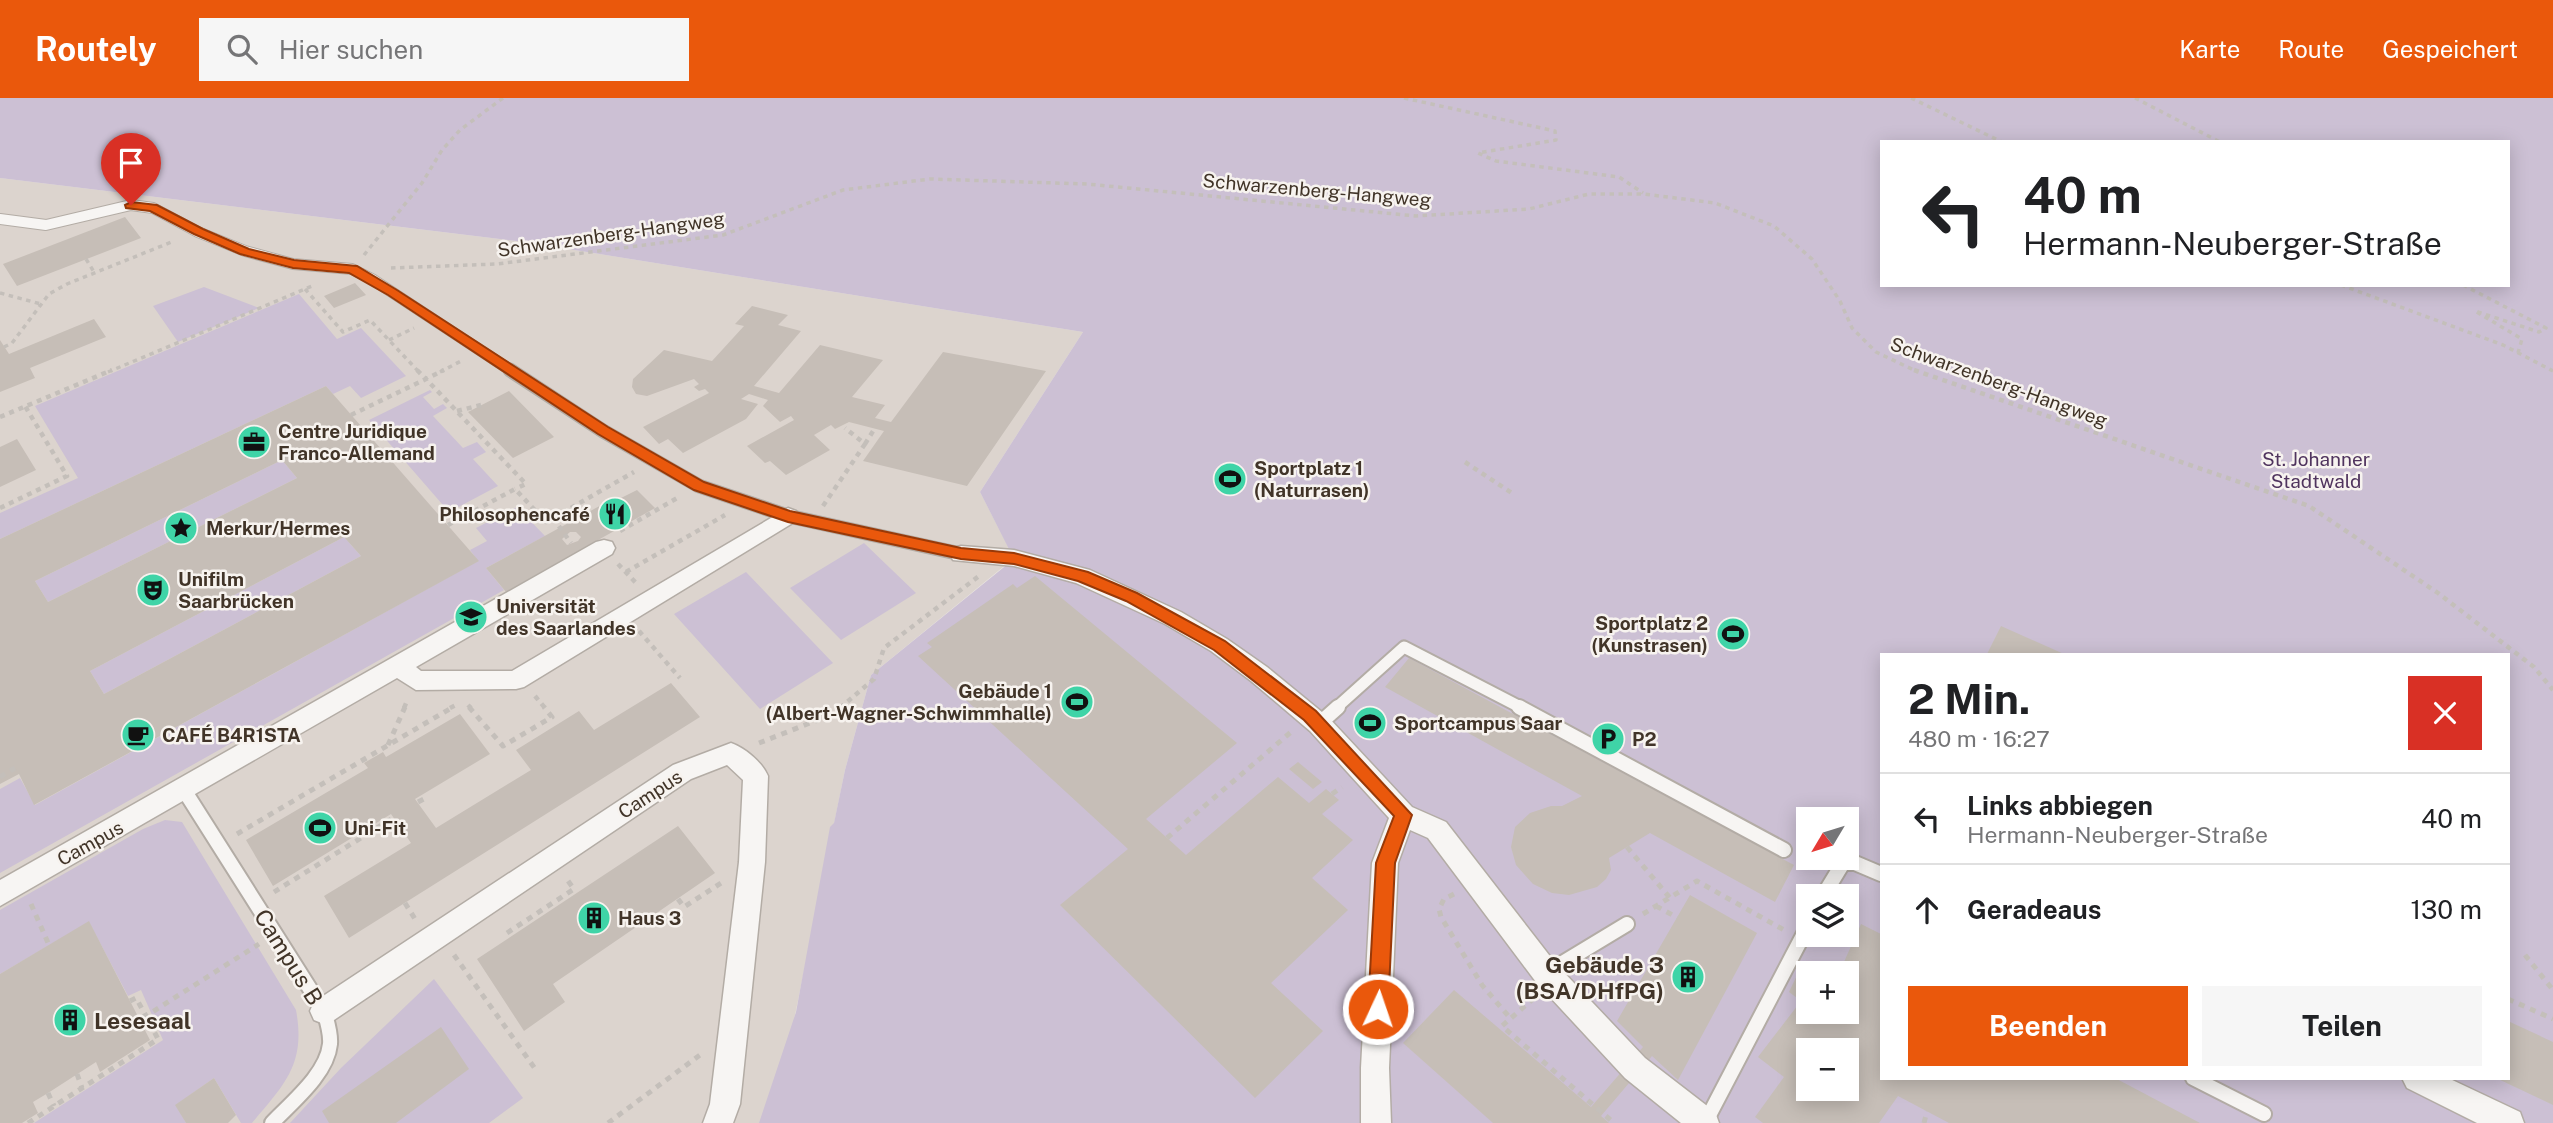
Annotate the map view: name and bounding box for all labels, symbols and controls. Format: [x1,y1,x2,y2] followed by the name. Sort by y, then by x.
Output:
[199,18,689,81] search box
[35,30,157,68] text: Routely
[223,30,261,68] icon: search
[279,34,423,65] text: Hier suchen
[2179,35,2240,63] text: Karte
[2278,35,2344,63] text: Route
[2382,35,2518,63] text: Gespeichert
[101,133,161,205] pin
[112,144,150,182] icon: arrive
[2023,166,2142,224] text: 40 m
[1908,168,1999,259] icon: left
[1202,169,1432,211] street label: Schwarzenberg-Hangweg
[496,207,726,261] street label: Schwarzenberg-Hangweg
[2023,225,2442,262] text: Hermann-Neuberger-Straße
[1887,332,2111,432] street label: Schwarzenberg-Hangweg
[278,420,435,464] place label: Centre Juridique Franco-Allemand
[235,423,273,461] office icon: Centre Juridique Franco-Allemand
[2262,448,2370,492] park label: St. Johanner Stadtwald
[1254,457,1370,501] place label: Sportplatz 1 (Naturrasen)
[1211,460,1249,498] sports icon: Sportplatz 1 (Naturrasen)
[596,495,634,533] restaurant icon: Philosophencafé
[439,503,590,525] place label: Philosophencafé
[162,509,200,547] place icon: Merkur/Hermes
[206,517,350,539] place label: Merkur/Hermes
[178,568,294,612] place label: Unifilm Saarbrücken
[134,571,172,609] theatre icon: Unifilm Saarbrücken
[496,595,636,639] place label: Universität des Saarlandes
[452,598,490,636] school or university icon: Universität des Saarlandes
[1591,612,1708,656] place label: Sportplatz 2 (Kunstrasen)
[1714,615,1752,653] sports icon: Sportplatz 2 (Kunstrasen)
[1908,674,2030,723] text: 2 Min.
[2408,676,2482,750] button: close
[766,680,1052,724] place label: Gebäude 1 (Albert-Wagner-Schwimmhalle)
[1058,683,1096,721] sports icon: Gebäude 1 (Albert-Wagner-Schwimmhalle)
[1351,704,1389,742] sports icon: Sportcampus Saar
[1394,712,1562,734] place label: Sportcampus Saar
[119,716,157,754] cafe icon: CAFÉ B4R1STA
[1589,720,1627,758] parking icon: P2
[162,724,301,746] place label: CAFÉ B4R1STA
[1908,725,2050,752] text: 480 m · 16:27
[1632,728,1656,750] place label: P2
[614,765,686,823] street label: Campus
[1967,790,2153,821] text: Links abbiegen
[1908,800,1946,838] icon: left
[2421,803,2482,834] text: 40 m
[1796,807,1858,870] north arrow
[1796,807,1859,1101] map controls
[301,809,339,847] sports icon: Uni-Fit
[53,816,127,870] street label: Campus
[344,817,406,839] place label: Uni-Fit
[1967,821,2268,848] text: Hermann-Neuberger-Straße
[1796,884,1859,947] button: layers
[1908,891,1946,929] icon: ahead
[1967,894,2102,925] text: Geradeaus
[2410,894,2482,925] text: 130 m
[575,899,613,937] building icon: Haus 3
[249,904,329,1010] street label: Campus B
[618,907,681,929] place label: Haus 3
[1516,951,1664,1004] place label: Gebäude 3 (BSA/DHfPG)
[1669,958,1707,996] building icon: Gebäude 3 (BSA/DHfPG)
[1796,961,1859,1024] button: +
[1341,972,1415,1046] position arrow
[1908,986,2188,1066] button: Beenden
[2202,986,2482,1066] button: Teilen
[51,1001,89,1039] building icon: Lesesaal
[94,1007,191,1034] place label: Lesesaal
[1796,1038,1859,1101] button: −

